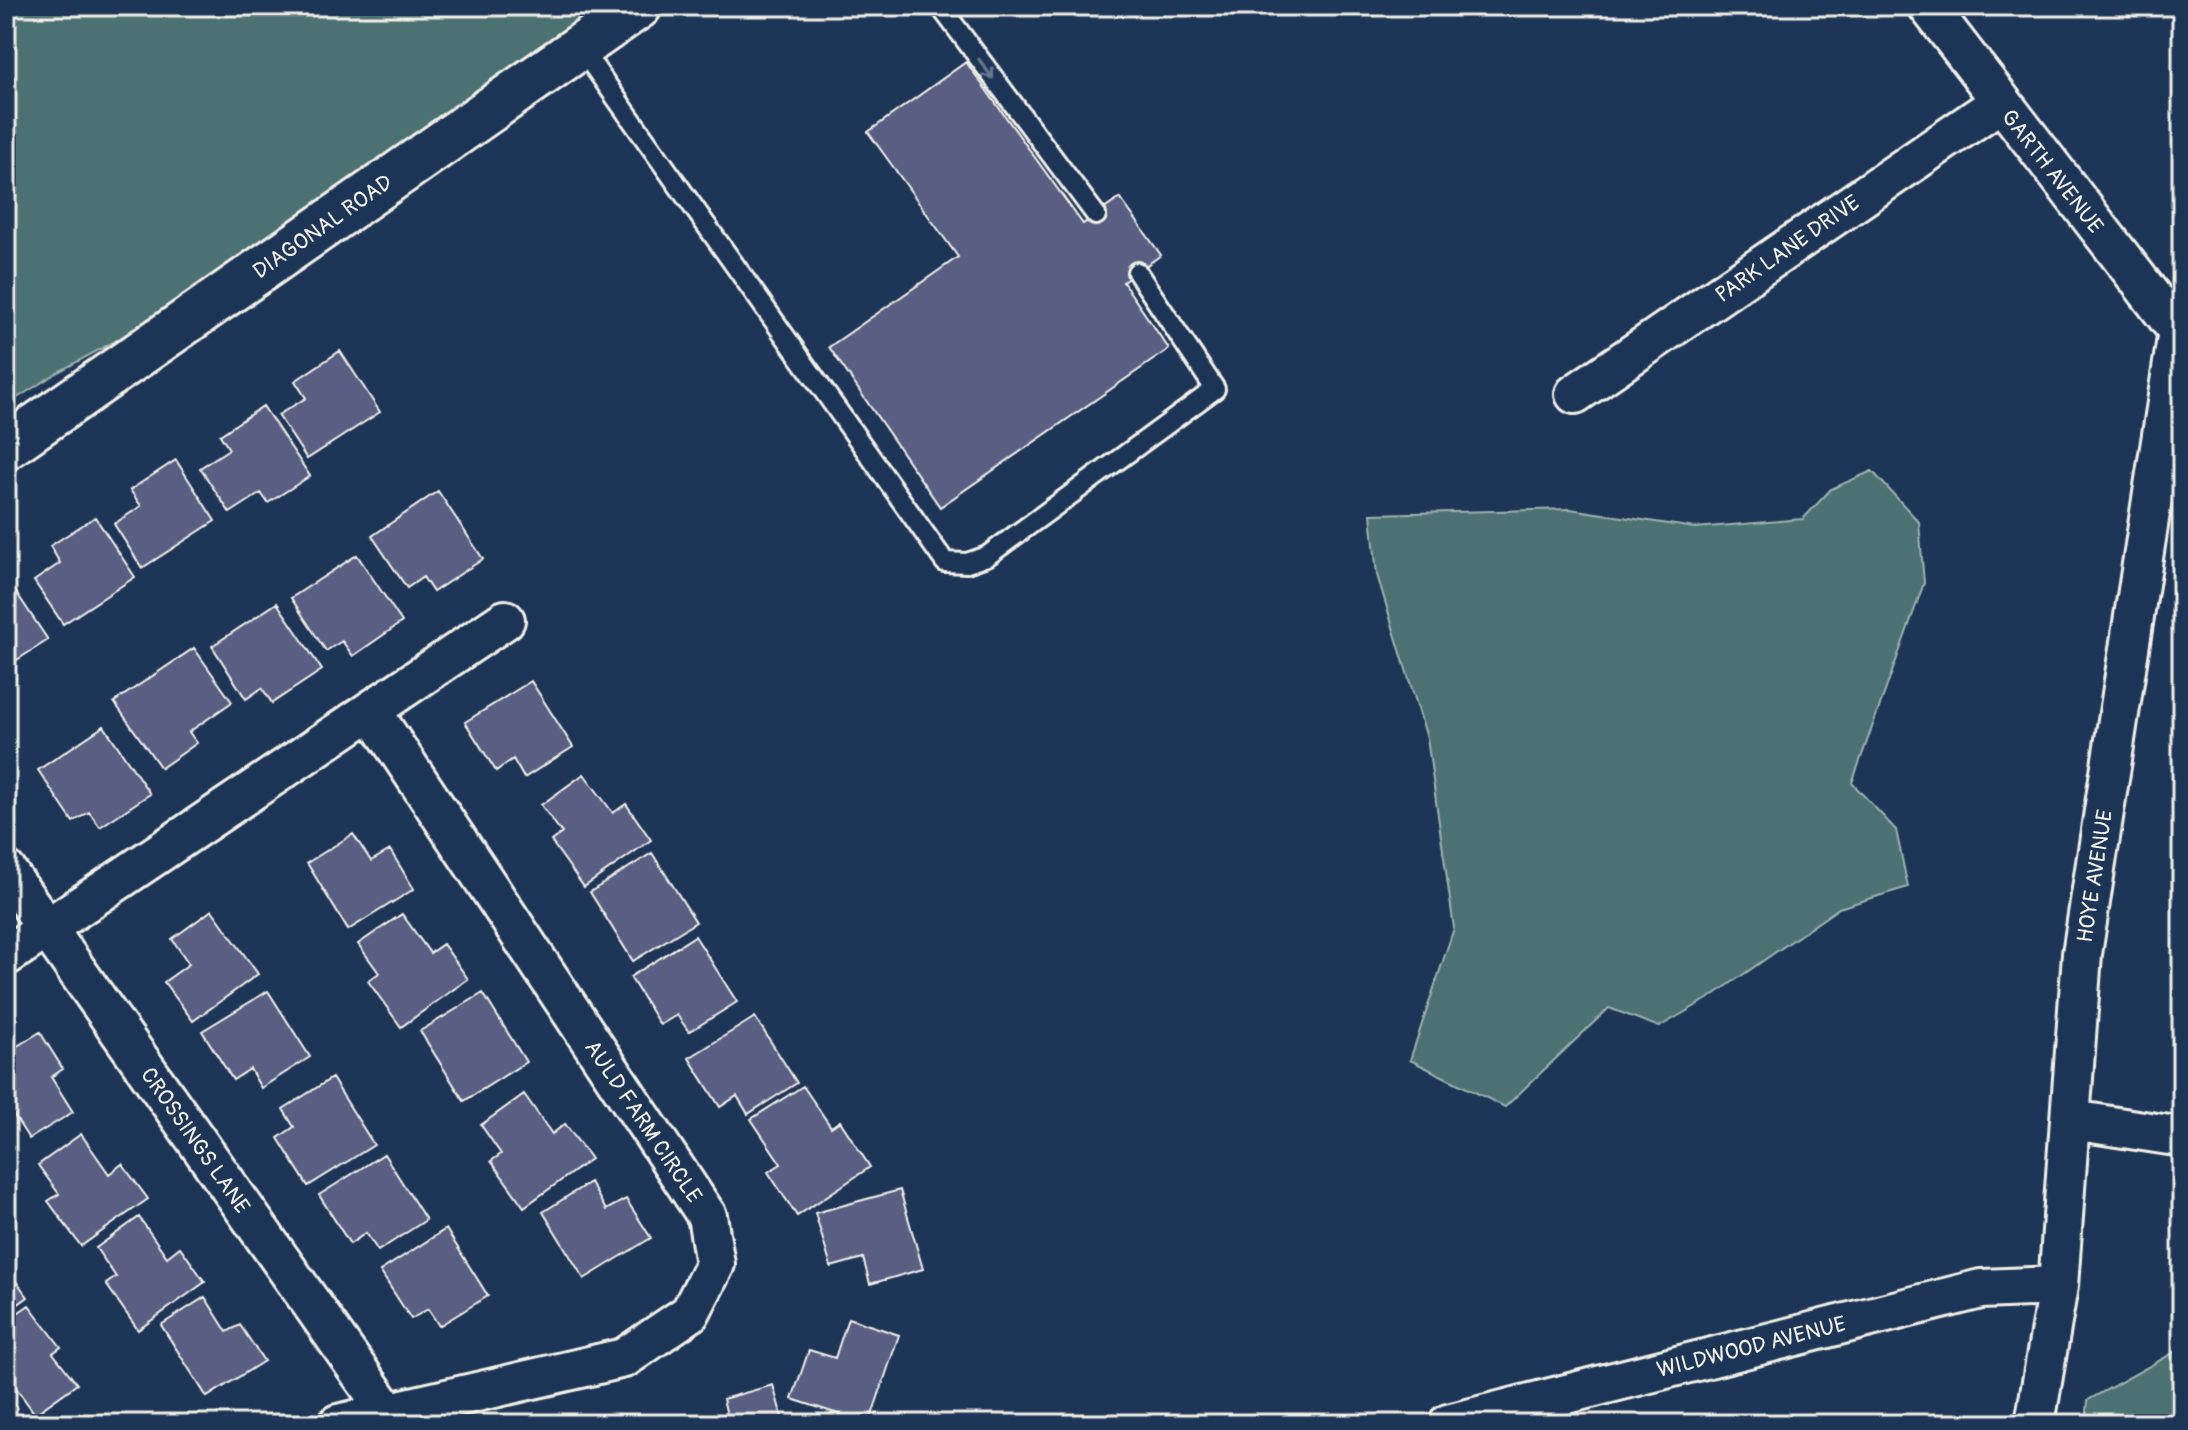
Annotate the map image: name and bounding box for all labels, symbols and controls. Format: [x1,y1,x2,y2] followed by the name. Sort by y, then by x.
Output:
[977,58,994,79] one-way arrow
[1995,104,2109,239] street label: GARTH AVENUE
[247,168,398,285] street label: DIAGONAL ROAD
[1710,189,1865,309] street label: PARK LANE DRIVE
[2071,808,2119,945] street label: HOYE AVENUE
[578,1035,708,1208] street label: AULD FARM CIRCLE
[134,1062,256,1219] street label: CROSSINGS LANE
[1654,1310,1849,1384] street label: WILDWOOD AVENUE

